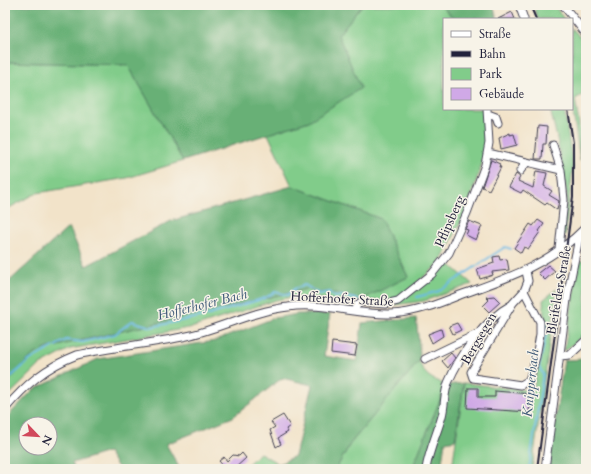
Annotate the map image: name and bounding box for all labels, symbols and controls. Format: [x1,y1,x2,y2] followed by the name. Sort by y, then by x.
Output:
[443,18,573,110] legend
[479,26,511,42] text: Straße
[479,46,506,62] text: Bahn
[479,66,503,82] text: Park
[479,86,524,102] text: Gebäude
[431,192,470,250] street label: Pflipsberg
[542,244,576,336] street label: Bleifelder Straße
[155,284,249,325] water label: Hofferhofer Bach
[290,287,394,311] street label: Hofferhofer Straße
[457,309,501,368] street label: Bergsegen
[517,348,544,418] water label: Knipperbach
[18,416,58,456] north arrow
[38,433,55,448] text: N

